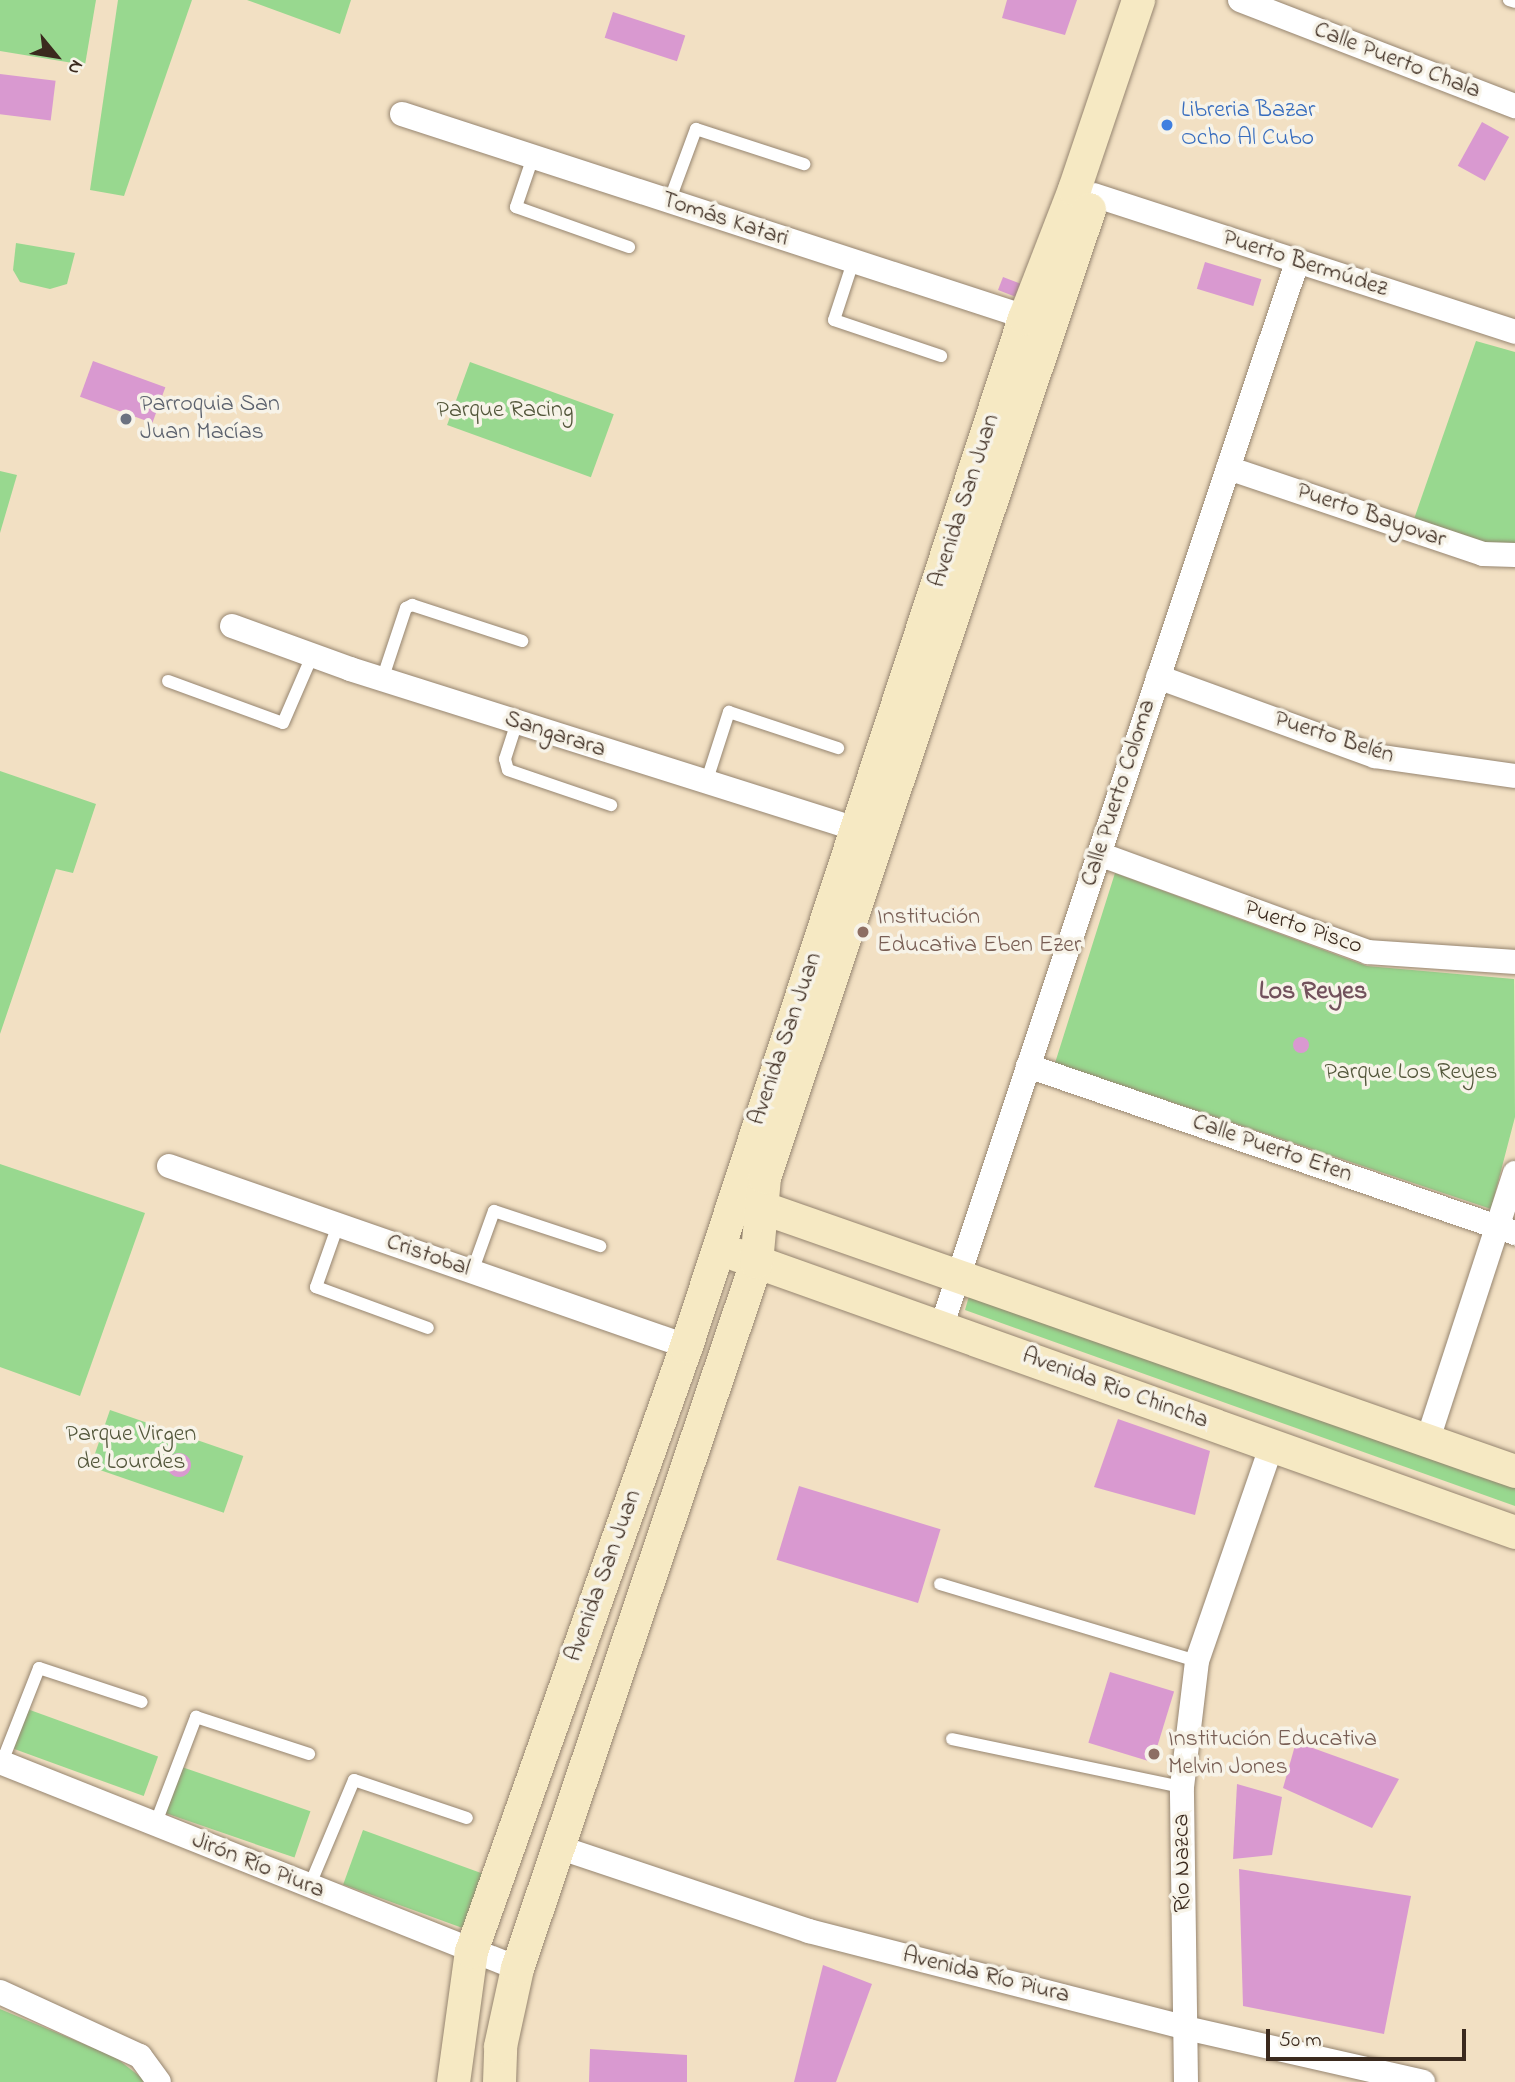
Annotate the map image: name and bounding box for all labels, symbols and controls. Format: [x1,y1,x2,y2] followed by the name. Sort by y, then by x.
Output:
[1310,16,1484,106] street label: Calle Puerto Chala
[21,21,91,91] north arrow
[60,54,90,79] text: N
[1181,97,1315,153] place label: Libreria Bazar Ocho Al Cubo
[1159,117,1175,133] marker: Libreria Bazar Ocho Al Cubo
[658,186,792,254] street label: Tomás Katari
[1219,224,1391,304] street label: Puerto Bermúdez
[140,391,280,447] place label: Parroquia San Juan Macías
[436,397,574,425] park label: Parque Racing
[118,411,134,427] marker: Parroquia San Juan Macías
[923,411,1007,591] street label: Avenida San Juan
[1292,477,1450,555] street label: Puerto Bayovar
[1075,696,1163,890] street label: Calle Puerto Coloma
[501,705,609,765] street label: Sangarara
[1270,705,1398,771] street label: Puerto Belén
[1240,894,1366,962] street label: Puerto Pisco
[877,904,1082,960] place label: Institución Educativa Eben Ezer
[855,924,871,940] marker: Institución Educativa Eben Ezer
[743,949,829,1129] street label: Avenida San Juan
[1259,977,1367,1009] district label: Los Reyes
[1324,1059,1498,1087] park label: Parque Los Reyes
[1188,1108,1356,1190] street label: Calle Puerto Eten
[382,1228,474,1284] street label: Cristobal
[1018,1342,1212,1436] street label: Avenida Rio Chincha
[66,1421,196,1477] park label: Parque Virgen de Lourdes
[560,1486,648,1666] street label: Avenida San Juan
[1168,1726,1377,1782] place label: Institución Educativa Melvin Jones
[1146,1746,1162,1762] marker: Institución Educativa Melvin Jones
[1168,1813,1198,1913] street label: Río Nazca
[187,1826,329,1906] street label: Jirón Río Piura
[900,1941,1072,2011] street label: Avenida Río Piura
[1270,2016,1470,2060] scale bar
[1279,2026,1322,2056] text: 50 m

